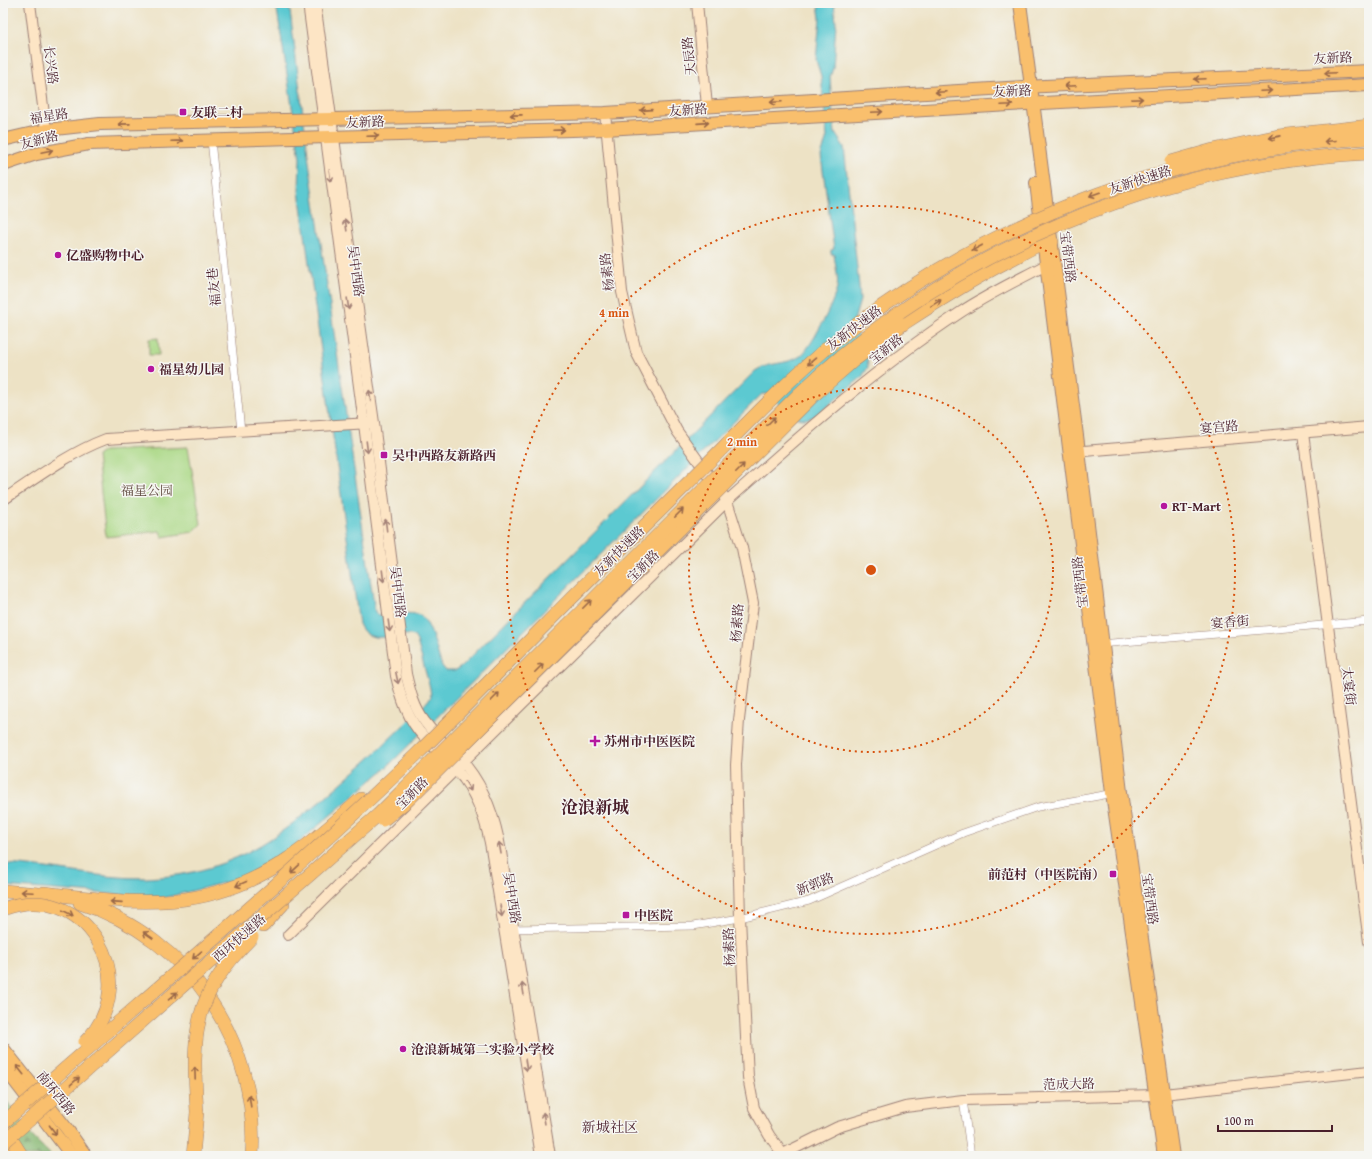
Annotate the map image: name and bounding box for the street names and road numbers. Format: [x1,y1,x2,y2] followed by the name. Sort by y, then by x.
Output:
[678,36,700,76] street label: 天辰路
[39,44,63,86] street label: 长兴路
[1313,47,1353,69] street label: 友新路
[992,81,1032,101] street label: 友新路
[668,99,708,121] street label: 友新路
[28,104,70,128] street label: 福星路
[345,112,385,132] street label: 友新路
[18,126,60,154] street label: 友新路
[1106,161,1174,199] street label: 友新快速路
[1055,230,1081,284] street label: 宝带西路
[343,244,369,298] street label: 吴中西路
[595,251,619,293] street label: 杨素路
[203,267,225,307] street label: 福友巷
[822,301,886,355] street label: 友新快速路
[865,330,907,368] street label: 宝新路
[1199,416,1239,438] street label: 宴宫路
[589,521,649,581] street label: 友新快速路
[622,545,664,587] street label: 宝新路
[1067,555,1093,609] street label: 宝带西路
[385,565,411,619] street label: 吴中西路
[726,603,748,643] street label: 杨素路
[1210,611,1250,633] street label: 宴香街
[1337,665,1361,707] street label: 太宴街
[391,772,433,814] street label: 宝新路
[793,868,837,900] street label: 新郭路
[499,871,525,925] street label: 吴中西路
[1137,872,1163,926] street label: 宝带西路
[208,910,270,966] street label: 西环快速路
[718,927,740,967] street label: 杨素路
[32,1067,80,1119] street label: 南环西路
[1043,1074,1095,1094] street label: 范成大路

